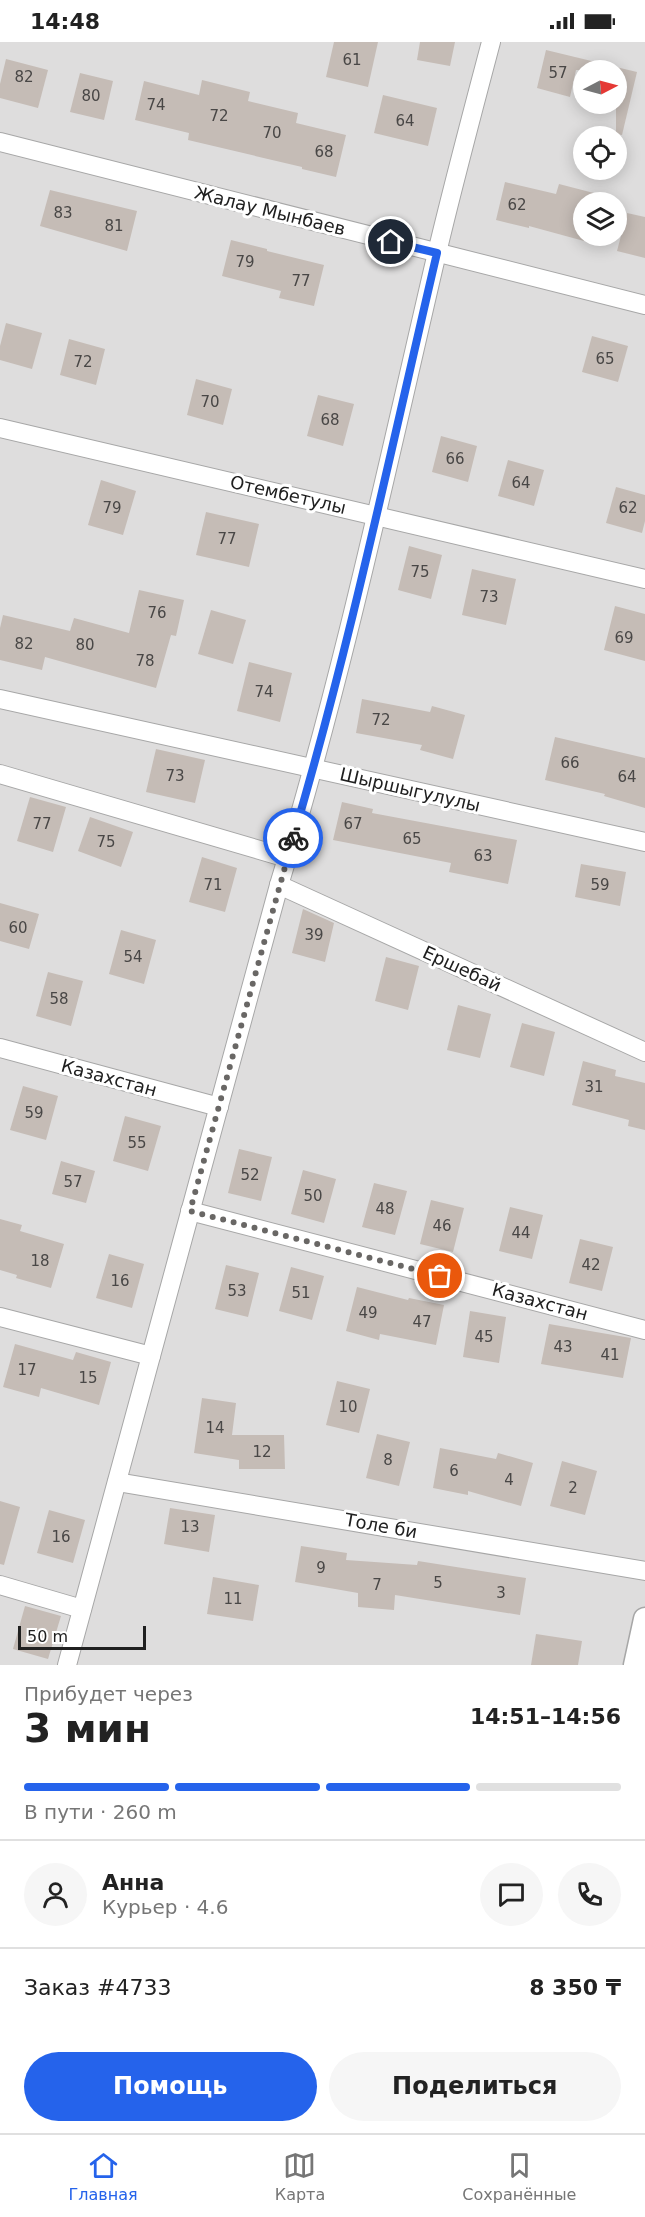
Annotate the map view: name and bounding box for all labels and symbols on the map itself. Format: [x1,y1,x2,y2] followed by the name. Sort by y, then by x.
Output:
[342,51,362,69] house number: 61
[573,60,627,114] north arrow
[548,64,568,82] house number: 57
[14,68,34,86] house number: 82
[81,87,101,105] house number: 80
[146,96,166,114] house number: 74
[209,107,229,125] house number: 72
[395,112,415,130] house number: 64
[262,124,282,142] house number: 70
[314,143,334,161] house number: 68
[193,182,348,239] street label: Жалау Мынбаев
[507,196,527,214] house number: 62
[53,204,73,222] house number: 83
[365,216,416,267] pin
[104,217,124,235] house number: 81
[235,253,255,271] house number: 79
[291,272,311,290] house number: 77
[595,350,615,368] house number: 65
[73,353,93,371] house number: 72
[200,393,220,411] house number: 70
[320,411,340,429] house number: 68
[445,450,465,468] house number: 66
[228,471,348,518] street label: Отембетулы
[511,474,531,492] house number: 64
[102,499,122,517] house number: 79
[618,499,638,517] house number: 62
[217,530,237,548] house number: 77
[410,563,430,581] house number: 75
[479,588,499,606] house number: 73
[147,604,167,622] house number: 76
[614,629,634,647] house number: 69
[14,635,34,653] house number: 82
[75,636,95,654] house number: 80
[135,652,155,670] house number: 78
[254,683,274,701] house number: 74
[371,711,391,729] house number: 72
[560,754,580,772] house number: 66
[338,763,482,816] street label: Шыршыгулулы
[165,767,185,785] house number: 73
[617,768,637,786] house number: 64
[263,808,323,868] courier
[32,815,52,833] house number: 77
[343,815,363,833] house number: 67
[402,830,422,848] house number: 65
[96,833,116,851] house number: 75
[473,847,493,865] house number: 63
[203,876,223,894] house number: 71
[590,876,610,894] house number: 59
[8,919,28,937] house number: 60
[304,926,324,944] house number: 39
[420,941,505,996] street label: Ершебай
[123,948,143,966] house number: 54
[49,990,69,1008] house number: 58
[59,1055,159,1100] street label: Казахстан
[584,1078,604,1096] house number: 31
[24,1104,44,1122] house number: 59
[127,1134,147,1152] house number: 55
[240,1166,260,1184] house number: 52
[63,1173,83,1191] house number: 57
[303,1187,323,1205] house number: 50
[375,1200,395,1218] house number: 48
[432,1217,452,1235] house number: 46
[511,1224,531,1242] house number: 44
[414,1250,465,1301] pin
[30,1252,50,1270] house number: 18
[581,1256,601,1274] house number: 42
[110,1272,130,1290] house number: 16
[490,1279,590,1324] street label: Казахстан
[227,1282,247,1300] house number: 53
[291,1284,311,1302] house number: 51
[358,1304,378,1322] house number: 49
[412,1313,432,1331] house number: 47
[474,1328,494,1346] house number: 45
[553,1338,573,1356] house number: 43
[600,1346,620,1364] house number: 41
[17,1361,37,1379] house number: 17
[78,1369,98,1387] house number: 15
[338,1398,358,1416] house number: 10
[205,1419,225,1437] house number: 14
[252,1443,272,1461] house number: 12
[383,1451,393,1469] house number: 8
[449,1462,459,1480] house number: 6
[504,1471,514,1489] house number: 4
[568,1479,578,1497] house number: 2
[342,1509,419,1542] street label: Толе би
[180,1518,200,1536] house number: 13
[51,1528,71,1546] house number: 16
[316,1559,326,1577] house number: 9
[433,1574,443,1592] house number: 5
[372,1576,382,1594] house number: 7
[496,1584,506,1602] house number: 3
[223,1590,243,1608] house number: 11
[18,1623,146,1650] scale bar

